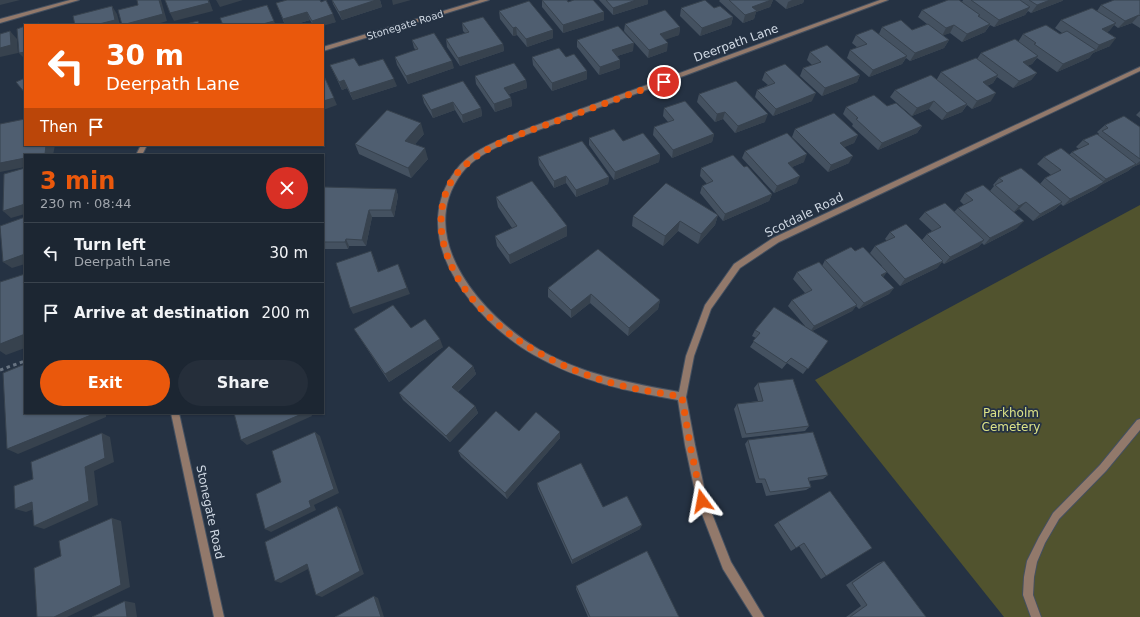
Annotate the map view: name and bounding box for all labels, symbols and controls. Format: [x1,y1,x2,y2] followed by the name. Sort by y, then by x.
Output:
[365,8,445,42] street label: Stonegate Road
[692,21,780,65] street label: Deerpath Lane
[106,39,184,72] text: 30 m
[40,40,92,92] icon: left
[647,65,681,99] pin
[653,71,675,93] icon: arrive
[106,73,240,94] text: Deerpath Lane
[85,116,107,138] icon: arrive
[40,118,77,136] text: Then
[40,167,115,195] text: 3 min
[266,167,308,209] button: close
[762,190,846,240] street label: Scotdale Road
[40,196,131,211] text: 230 m · 08:44
[74,236,146,254] text: Turn left
[40,242,62,264] icon: left
[270,244,308,262] text: 30 m
[74,254,170,269] text: Deerpath Lane
[40,302,62,324] icon: arrive
[74,304,249,322] text: Arrive at destination
[261,304,310,322] text: 200 m
[40,360,170,406] button: Exit
[178,360,308,406] button: Share
[982,406,1040,434] park label: Parkholm Cemetery
[193,464,227,560] street label: Stonegate Road
[681,480,723,522] position arrow

